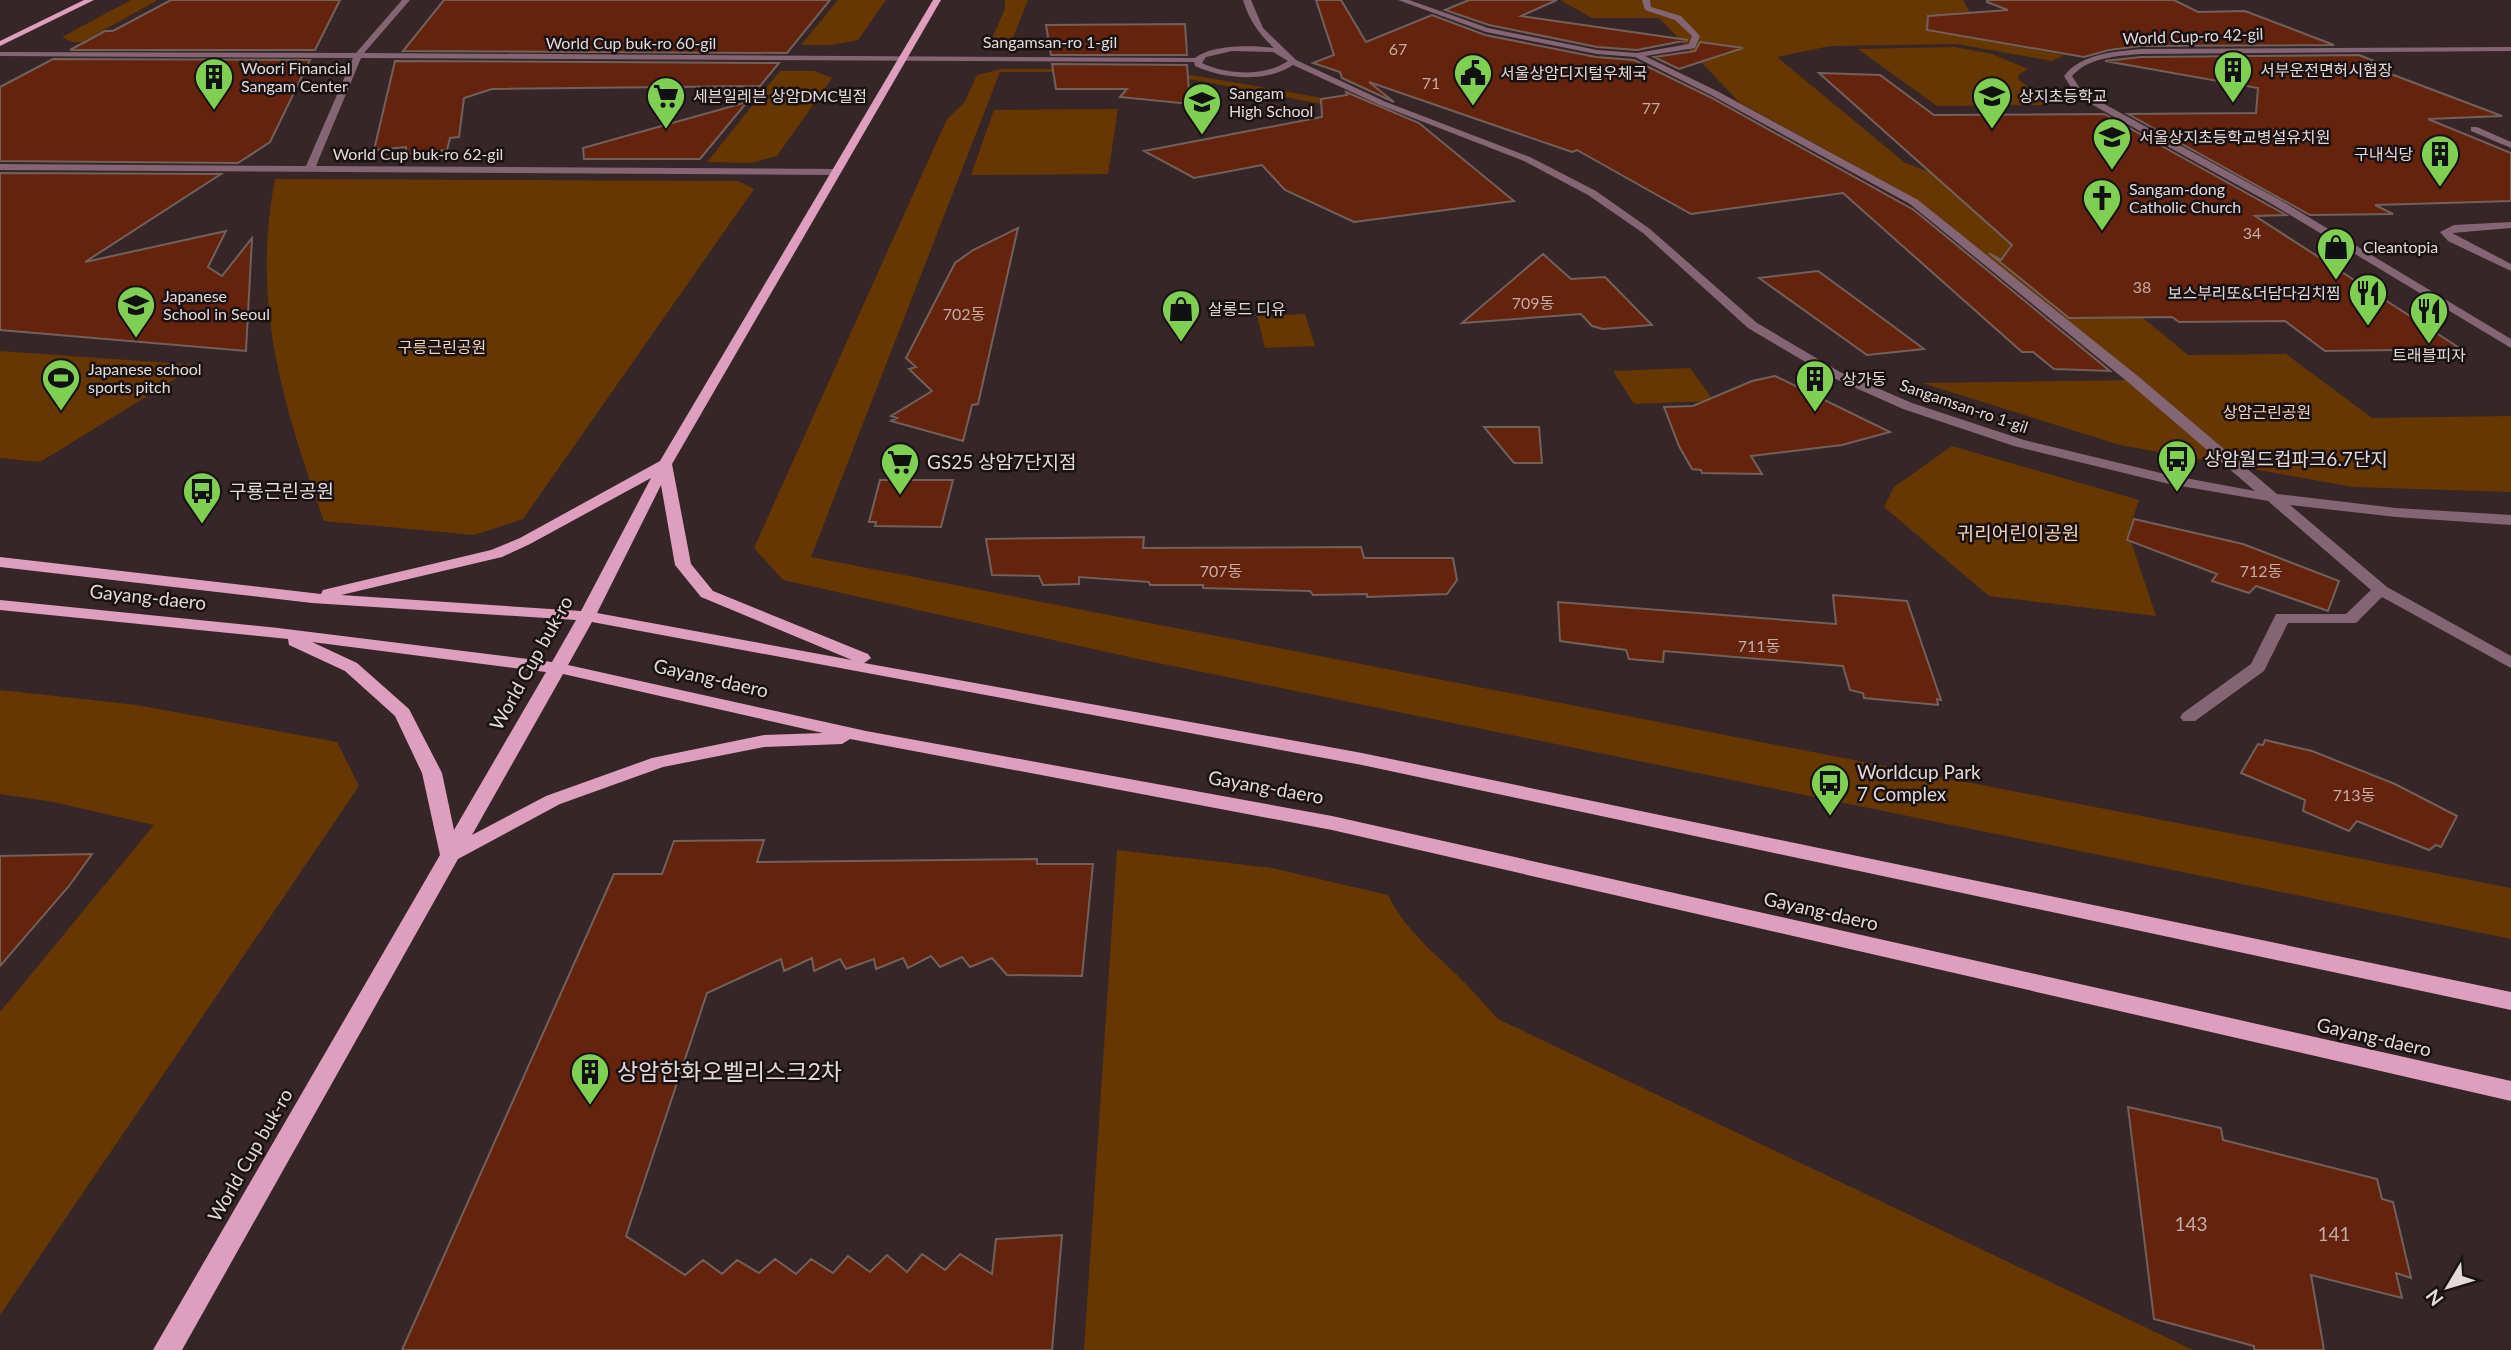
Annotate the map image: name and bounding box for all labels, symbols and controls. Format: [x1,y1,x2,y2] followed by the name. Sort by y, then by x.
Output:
[2122,24,2264,47] street label: World Cup-ro 42-gil
[983,32,1117,51] street label: Sangamsan-ro 1-gil
[546,33,716,52] street label: World Cup buk-ro 60-gil
[1389,39,1407,58] house number: 67
[2212,49,2254,104] building icon: 서부운전면허시험장
[1452,52,1494,107] public building icon: 서울상암디지털우체국
[193,56,235,111] building icon: Woori Financial Sangam Center
[241,58,350,95] place label: Woori Financial Sangam Center
[2260,60,2393,79] place label: 서부운전면허시험장
[1500,63,1647,82] place label: 서울상암디지털우체국
[1422,73,1440,92] house number: 71
[645,75,687,130] supermarket icon: 세븐일레븐 상암DMC빌점
[1971,75,2013,130] school or university icon: 상지초등학교
[1181,81,1223,136] school or university icon: Sangam High School
[1229,83,1313,120] place label: Sangam High School
[693,86,867,105] place label: 세븐일레븐 상암DMC빌점
[2019,86,2107,105] place label: 상지초등학교
[1642,98,1660,117] house number: 77
[2091,116,2133,171] school or university icon: 서울상지초등학교병설유치원
[2139,127,2330,146] place label: 서울상지초등학교병설유치원
[2419,133,2461,188] building icon: 구내식당
[333,144,503,163] street label: World Cup buk-ro 62-gil
[2354,144,2413,163] place label: 구내식당
[2081,177,2123,232] church icon: Sangam-dong Catholic Church
[2129,179,2241,216] place label: Sangam-dong Catholic Church
[2243,223,2261,242] house number: 34
[2315,226,2357,281] shop icon: Cleantopia
[2363,237,2438,256] place label: Cleantopia
[2347,272,2389,327] restaurant icon: 보스부리또&더담다김치찜
[2133,277,2151,296] house number: 38
[2168,283,2341,302] place label: 보스부리또&더담다김치찜
[115,284,157,339] school or university icon: Japanese School in Seoul
[163,286,270,323] place label: Japanese School in Seoul
[1160,288,1202,343] shop icon: 살롱드 디유
[2408,290,2450,345] restaurant icon: 트래블피자
[1512,293,1555,312] house number: 709동
[1208,299,1286,318] place label: 살롱드 디유
[943,304,986,323] house number: 702동
[398,337,486,356] park label: 구릉근린공원
[2392,345,2466,364] place label: 트래블피자
[40,357,82,412] sports icon: Japanese school sports pitch
[1794,358,1836,413] building icon: 상가동
[88,359,202,396] place label: Japanese school sports pitch
[1842,369,1886,388] place label: 상가동
[1897,375,2031,436] street label: Sangamsan-ro 1-gil
[2223,402,2311,421] park label: 상암근린공원
[2156,438,2198,493] bus stop icon: 상암월드컵파크6.7단지
[879,441,921,496] supermarket icon: GS25 상암7단지점
[2204,447,2388,470] place label: 상암월드컵파크6.7단지
[927,450,1077,473] place label: GS25 상암7단지점
[181,470,223,525] bus stop icon: 구룡근린공원
[229,479,334,502] place label: 구룡근린공원
[1957,521,2079,544] park label: 귀리어린이공원
[1200,561,1243,580] house number: 707동
[2240,561,2283,580] house number: 712동
[89,579,207,614] street label: Gayang-daero
[484,592,577,734] street label: World Cup buk-ro
[1738,636,1781,655] house number: 711동
[652,653,771,702] street label: Gayang-daero
[1857,760,1981,805] place label: Worldcup Park 7 Complex
[1809,762,1851,817] bus stop icon: Worldcup Park 7 Complex
[1206,765,1326,808] street label: Gayang-daero
[2333,785,2376,804] house number: 713동
[1762,886,1881,935] street label: Gayang-daero
[2315,1012,2434,1061] street label: Gayang-daero
[569,1051,611,1106] building icon: 상암한화오벨리스크2차
[617,1057,842,1085] place label: 상암한화오벨리스크2차
[202,1084,297,1225] street label: World Cup buk-ro
[2174,1212,2208,1235] house number: 143
[2317,1222,2351,1245] house number: 141
[2413,1252,2483,1322] north arrow
[2421,1285,2448,1311] text: N

